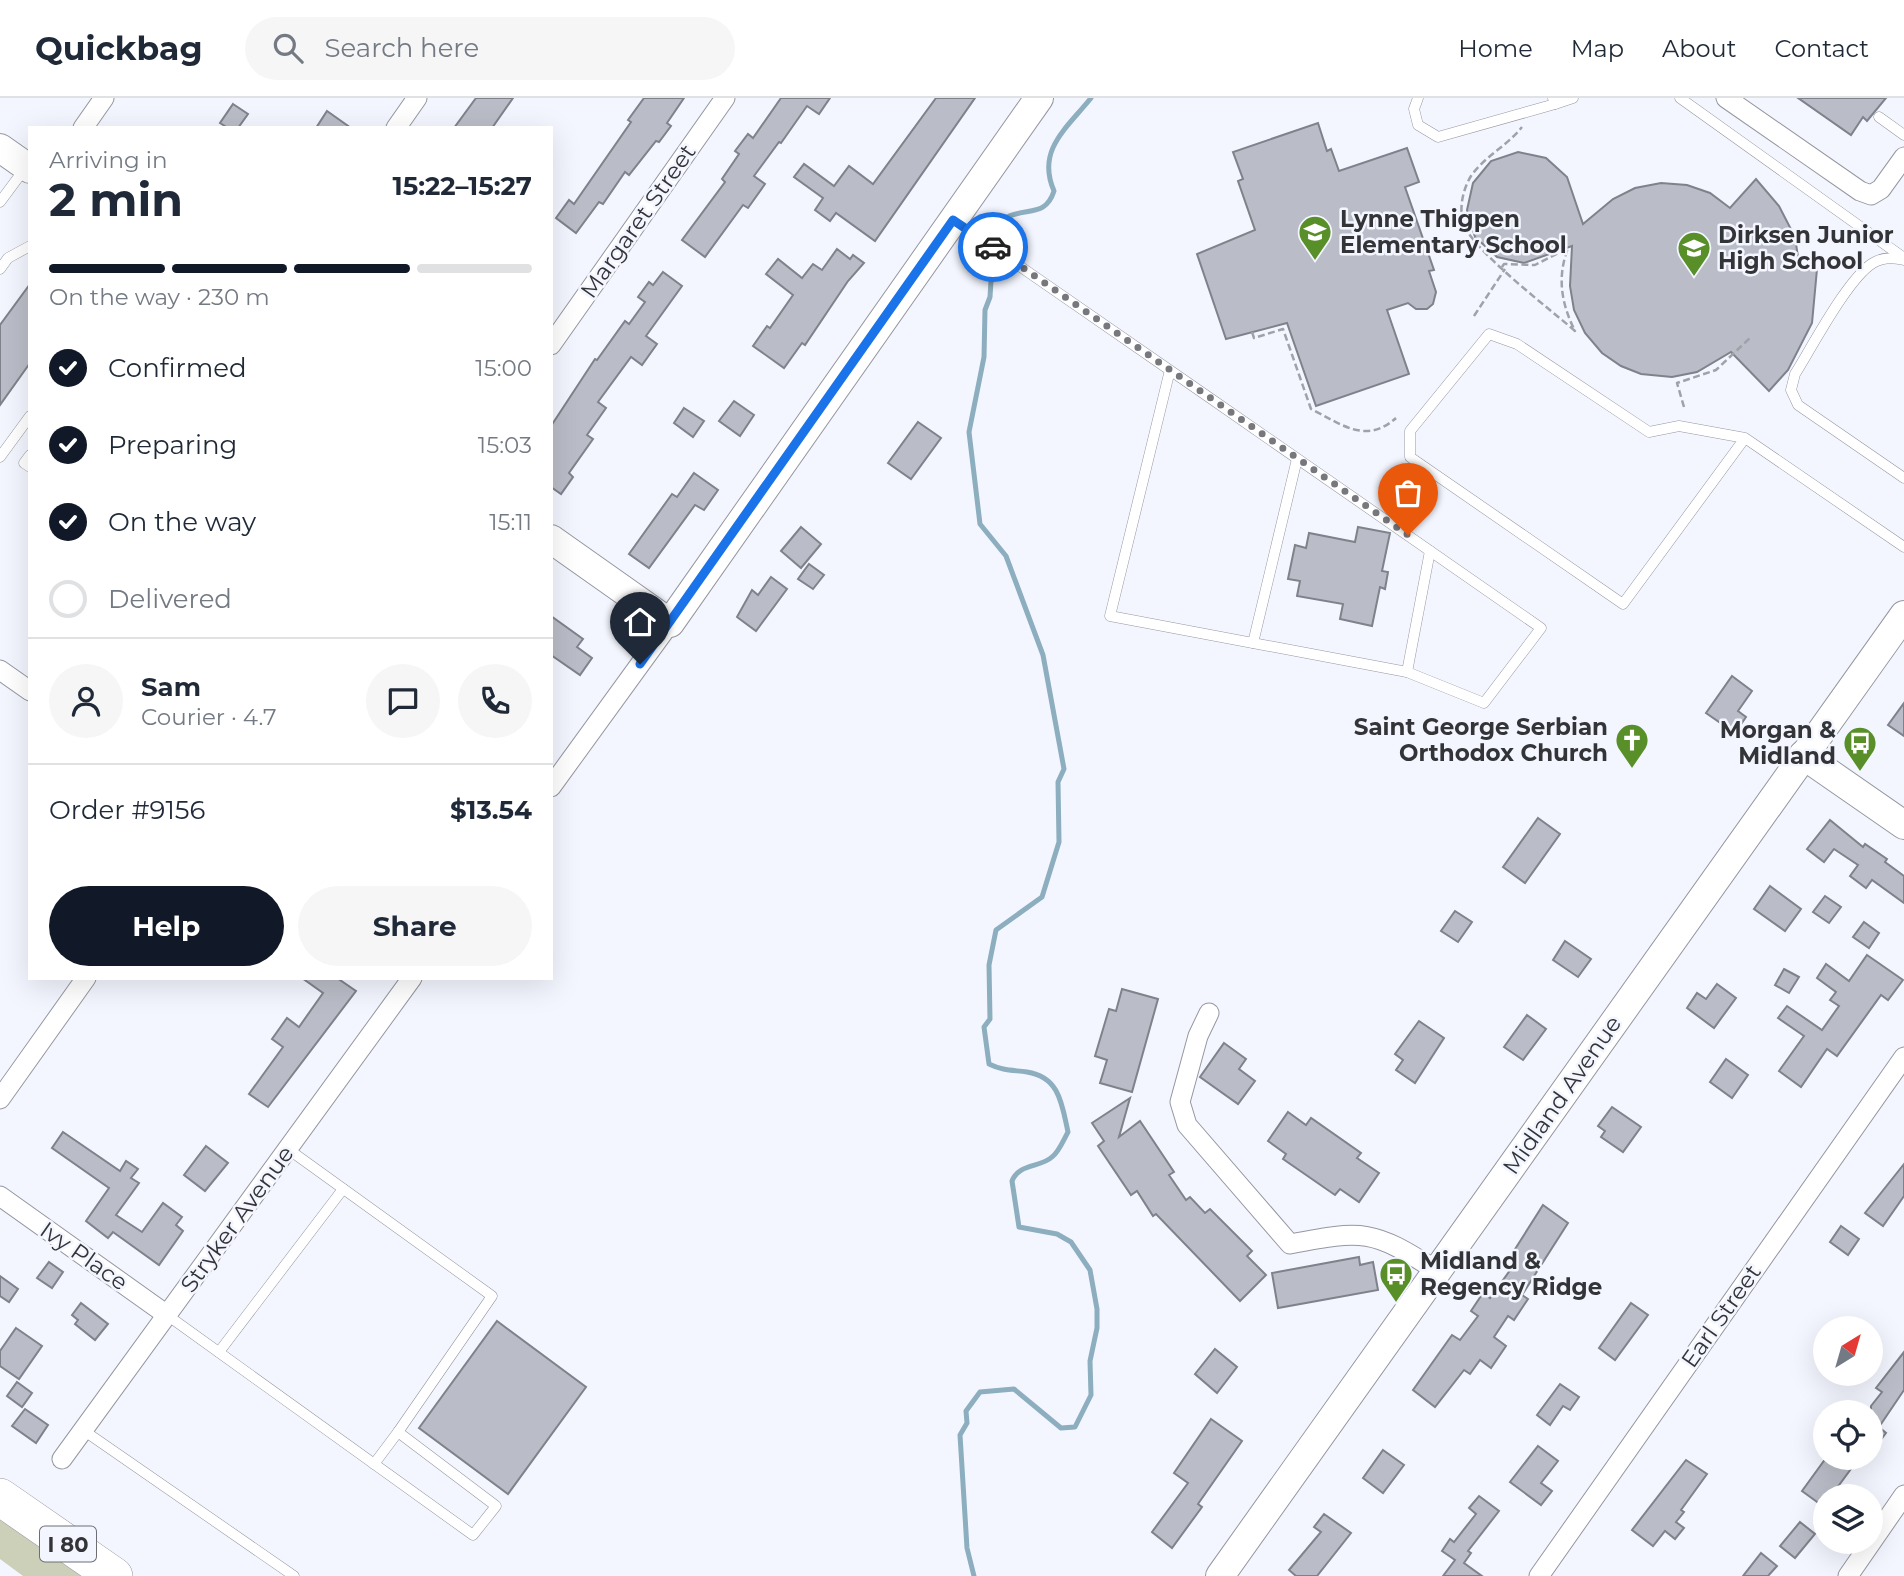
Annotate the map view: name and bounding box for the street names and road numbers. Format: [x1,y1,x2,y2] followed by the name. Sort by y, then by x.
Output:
[574,139,702,303] street label: Margaret Street
[1497,1010,1627,1180] street label: Midland Avenue
[174,1140,300,1298] street label: Stryker Avenue
[35,1216,133,1296] street label: Ivy Place
[1675,1259,1767,1373] street label: Earl Street
[40,1526,96,1562] road number: I 80

